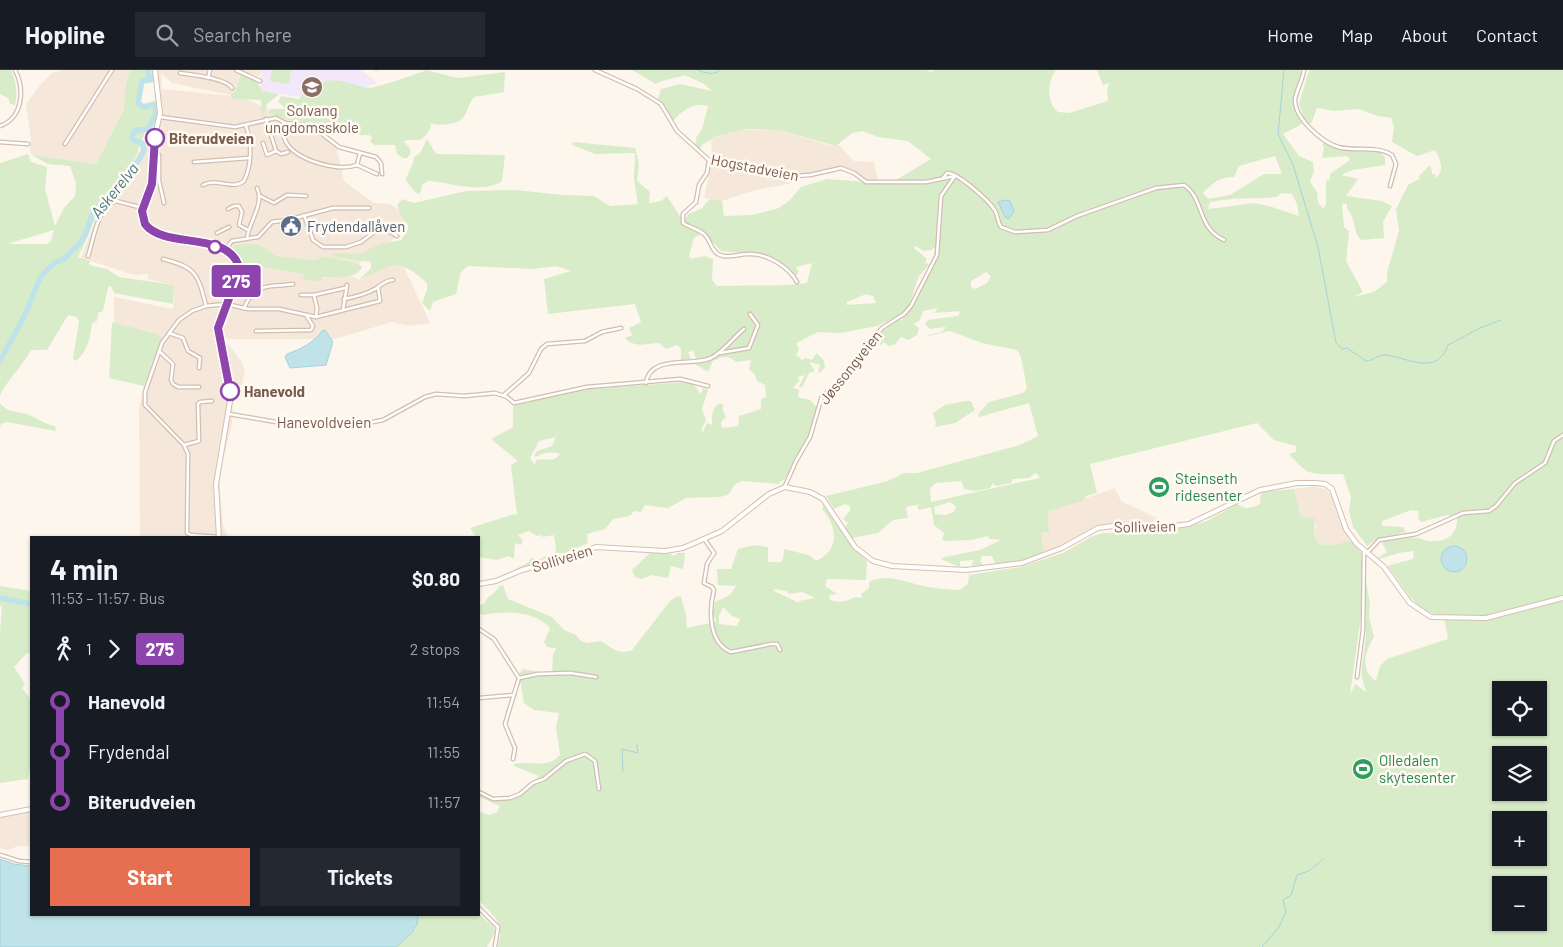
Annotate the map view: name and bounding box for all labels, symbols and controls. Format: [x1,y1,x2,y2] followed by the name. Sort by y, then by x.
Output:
[135,12,485,57] search box
[25,20,105,49] text: Hopline
[153,21,181,49] icon: search
[193,23,292,46] text: Search here
[1267,24,1313,46] text: Home
[1341,24,1373,46] text: Map
[1401,24,1448,46] text: About
[1476,24,1538,46] text: Contact
[300,75,324,99] school or university icon: Solvang ungdomsskole
[265,101,359,136] place label: Solvang ungdomsskole
[145,128,165,148] marker: Biterudveien
[169,129,254,147] place label: Biterudveien
[710,150,800,184] street label: Hogstadveien
[86,159,142,221] water label: Askerelva
[279,214,303,238] public building icon: Frydendallåven
[307,217,405,235] place label: Frydendallåven
[208,240,222,254] unlabelled marker
[207,265,265,297] line badge: 275
[222,270,250,292] text: 275
[815,326,885,408] street label: Jøssongveien
[220,381,240,401] marker: Hanevold
[244,382,305,400] place label: Hanevold
[277,413,371,431] street label: Hanevoldveien
[1175,469,1243,504] place label: Steinseth ridesenter
[1147,475,1171,499] sports icon: Steinseth ridesenter
[1114,516,1176,536] street label: Solliveien
[530,540,594,576] street label: Solliveien
[50,552,118,586] text: 4 min
[412,567,460,590] text: $0.80
[50,588,165,607] text: 11:53 – 11:57 · Bus
[50,635,78,663] icon: walk
[100,635,128,663] icon: forward
[146,638,174,660] text: 275
[86,639,92,658] text: 1
[410,639,460,658] text: 2 stops
[1492,681,1547,931] map controls
[1492,681,1547,736] button: locate
[88,690,165,713] text: Hanevold
[426,692,460,711] text: 11:54
[88,740,170,763] text: Frydendal
[427,742,460,761] text: 11:55
[1492,746,1547,801] button: layers
[1379,751,1456,786] place label: Olledalen skytesenter
[1351,757,1375,781] sports icon: Olledalen skytesenter
[88,790,196,813] text: Biterudveien
[428,792,460,811] text: 11:57
[1492,811,1547,866] button: +
[50,848,250,906] button: Start
[260,848,460,906] button: Tickets
[1492,876,1547,931] button: −

